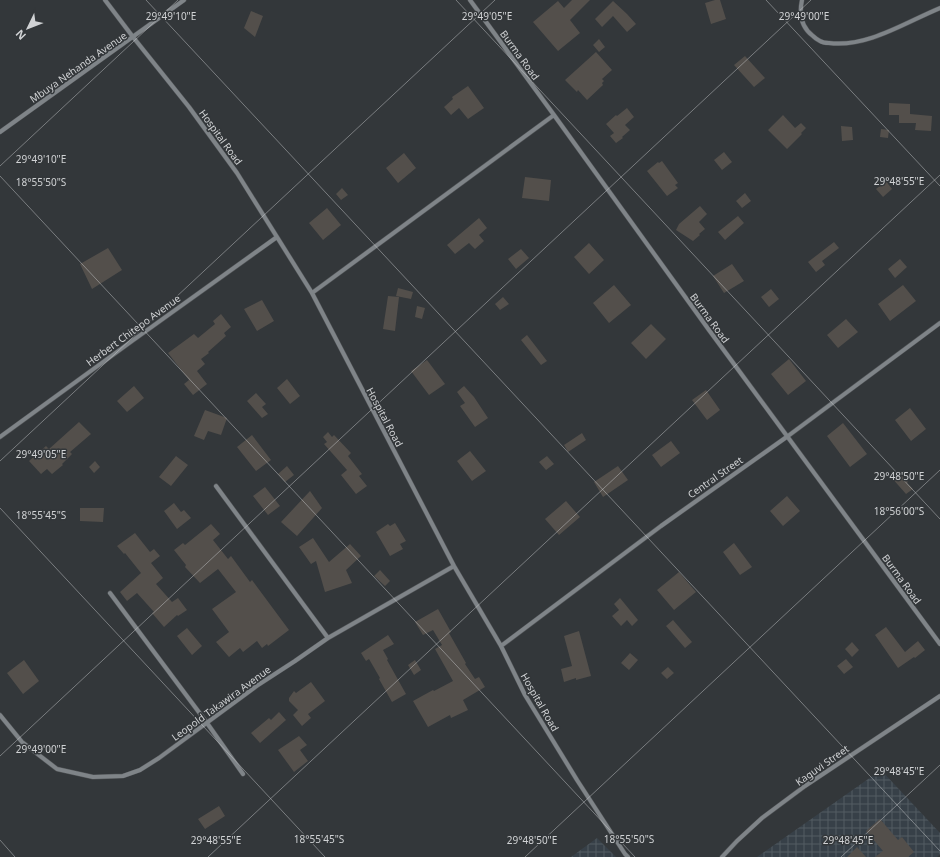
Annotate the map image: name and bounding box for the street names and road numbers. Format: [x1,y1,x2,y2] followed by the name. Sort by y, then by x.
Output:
[497,27,543,83] street label: Burma Road
[27,28,130,106] street label: Mbuya Nehanda Avenue
[196,106,246,168] street label: Hospital Road
[687,290,733,346] street label: Burma Road
[83,291,183,369] street label: Herbert Chitepo Avenue
[363,385,407,449] street label: Hospital Road
[685,453,746,501] street label: Central Street
[879,551,925,607] street label: Burma Road
[169,662,274,744] street label: Leopold Takawira Avenue
[518,670,562,734] street label: Hospital Road
[792,741,852,789] street label: Kaguvi Street

